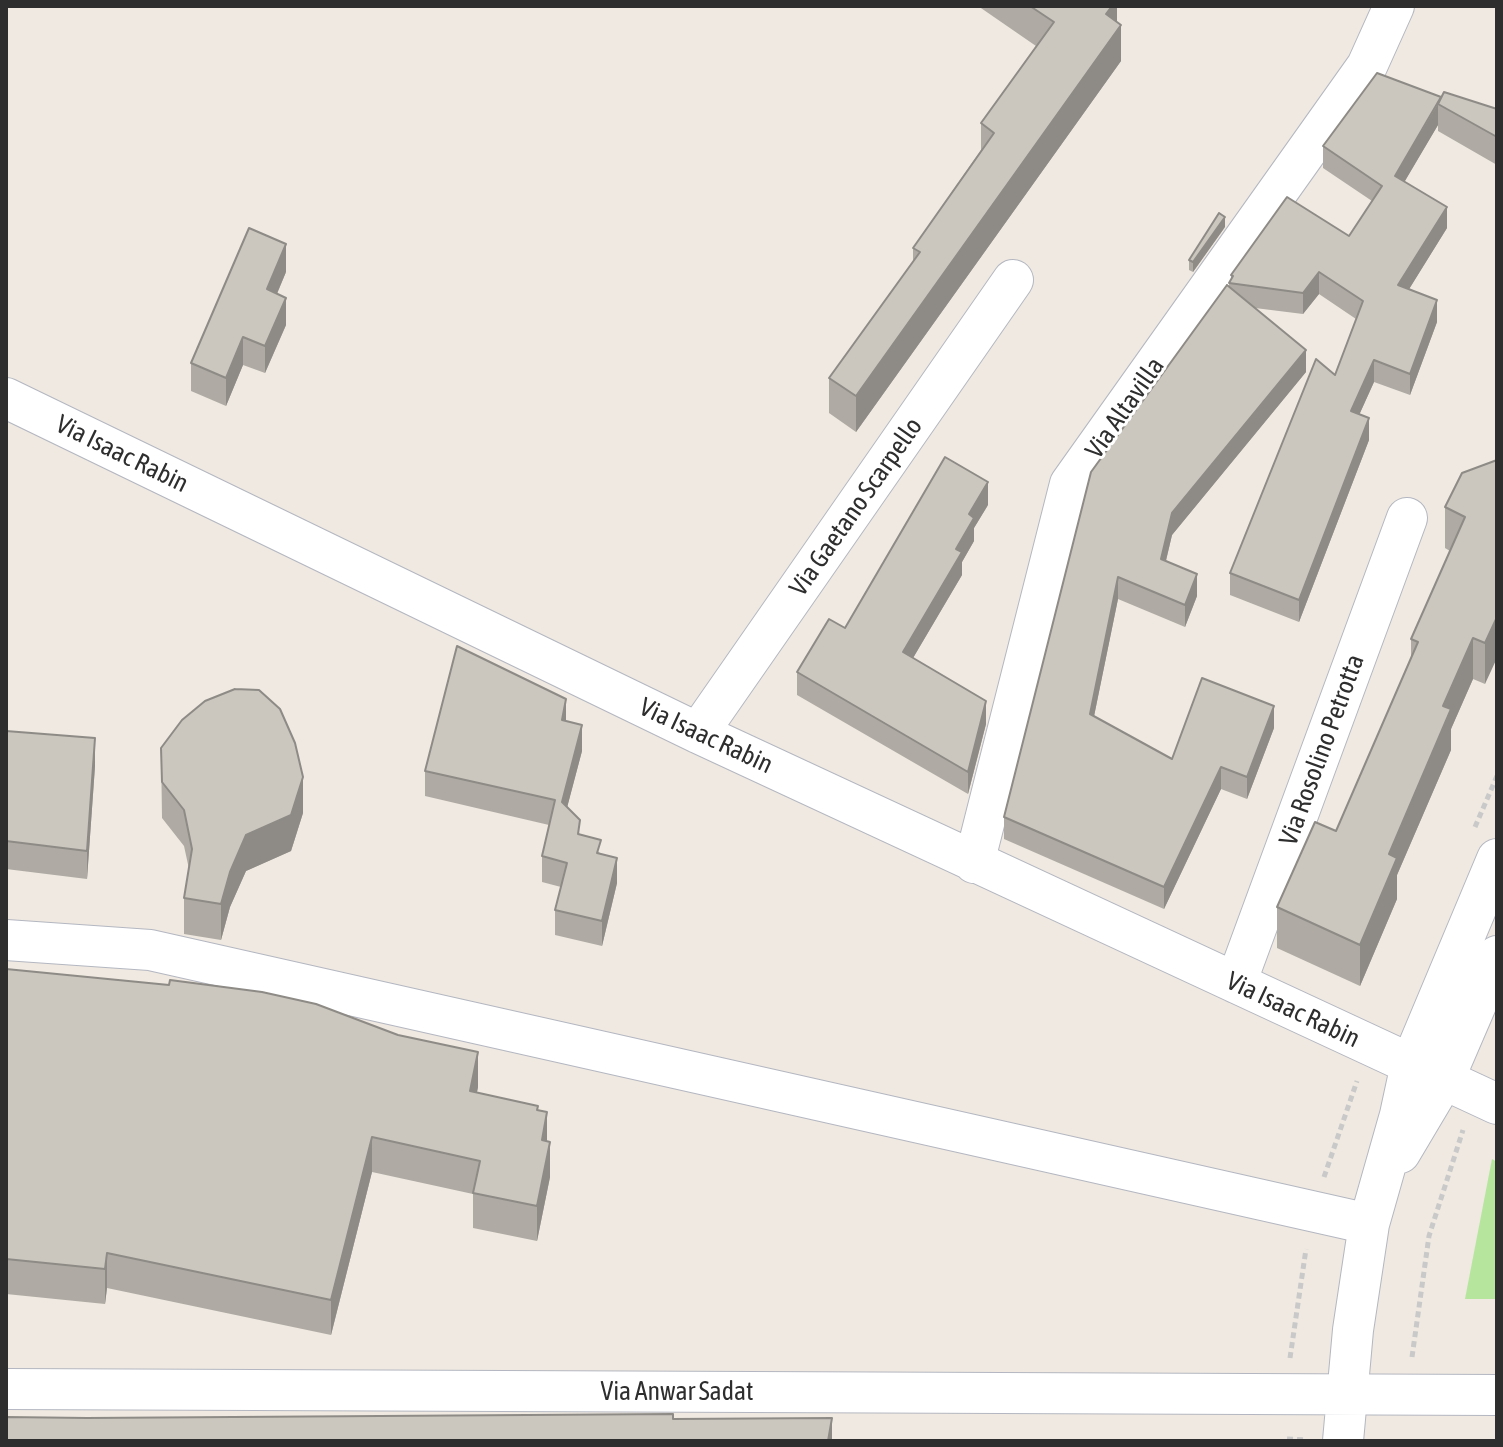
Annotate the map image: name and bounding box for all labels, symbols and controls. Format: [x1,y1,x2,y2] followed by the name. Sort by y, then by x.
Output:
[1079,351,1171,465] street label: Via Altavilla
[51,409,193,499] street label: Via Isaac Rabin
[783,412,929,602] street label: Via Gaetano Scarpello
[1273,650,1371,850] street label: Via Rosolino Petrotta
[634,692,778,780] street label: Via Isaac Rabin
[1221,966,1365,1054] street label: Via Isaac Rabin
[600,1376,754,1408] street label: Via Anwar Sadat

